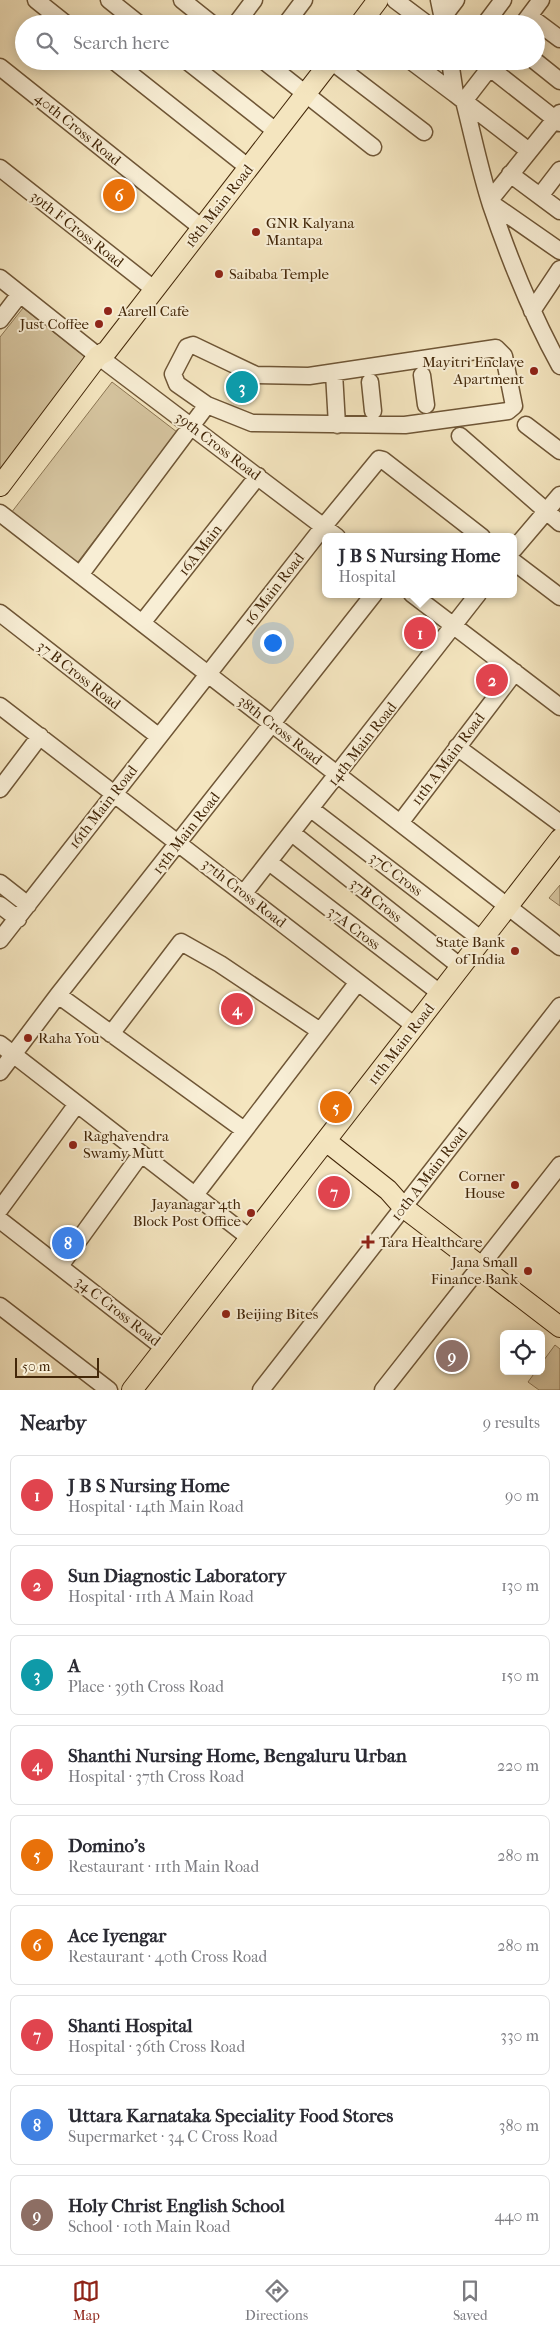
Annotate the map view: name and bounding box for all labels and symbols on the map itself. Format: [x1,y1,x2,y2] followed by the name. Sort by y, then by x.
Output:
[31,89,125,170] street label: 40th Cross Road
[181,160,257,251] street label: 18th Main Road
[103,176,135,214] pin: 6
[27,187,128,272] street label: 39th F Cross Road
[266,214,355,249] place label: GNR Kalyana Mantapa
[250,226,262,238] marker: GNR Kalyana Mantapa
[229,265,330,283] place label: Saibaba Temple
[213,268,225,280] marker: Saibaba Temple
[117,302,190,320] place label: Aarell Cafe
[102,305,114,317] marker: Aarell Cafe
[19,315,90,333] place label: Just Coffee
[93,318,105,330] marker: Just Coffee
[422,353,525,388] place label: Mayitri Enclave Apartment
[528,365,540,377] marker: Mayitri Enclave Apartment
[226,368,258,406] pin: 3
[172,408,265,485] street label: 39th Cross Road
[174,521,226,579] street label: 16A Main
[240,549,308,629] street label: 16 Main Road
[404,614,436,652] pin: 1
[260,630,286,656] your location
[34,637,125,714] street label: 37 B Cross Road
[476,661,508,699] pin: 2
[234,691,326,769] street label: 38th Cross Road
[324,698,401,790] street label: 14th Main Road
[407,709,489,809] street label: 11th A Main Road
[65,761,142,852] street label: 16th Main Road
[148,788,224,878] street label: 15th Main Road
[366,848,426,900] street label: 37C Cross
[198,855,290,932] street label: 37th Cross Road
[346,874,406,926] street label: 37B Cross
[324,902,384,954] street label: 37A Cross
[436,933,506,968] place label: State Bank of India
[509,945,521,957] marker: State Bank of India
[221,990,253,1028] pin: 4
[364,999,439,1088] street label: 11th Main Road
[38,1029,100,1047] place label: Raha You
[22,1032,34,1044] marker: Raha You
[320,1088,352,1126] pin: 5
[387,1123,472,1224] street label: 10th A Main Road
[83,1127,170,1162] place label: Raghavendra Swamy Mutt
[67,1139,79,1151] marker: Raghavendra Swamy Mutt
[459,1167,506,1202] place label: Corner House
[318,1173,350,1211] pin: 7
[509,1179,521,1191] marker: Corner House
[133,1195,242,1230] place label: Jayanagar 4th Block Post Office
[245,1207,257,1219] marker: Jayanagar 4th Block Post Office
[52,1224,84,1262] pin: 8
[379,1233,483,1251] place label: Tara Healthcare
[361,1235,375,1249] marker: Tara Healthcare
[431,1253,518,1288] place label: Jana Small Finance Bank
[522,1265,534,1277] marker: Jana Small Finance Bank
[72,1272,165,1350] street label: 34 C Cross Road
[236,1305,319,1323] place label: Beijing Bites
[220,1308,232,1320] marker: Beijing Bites
[436,1337,468,1375] pin: 9
[15,1355,99,1378] scale bar

